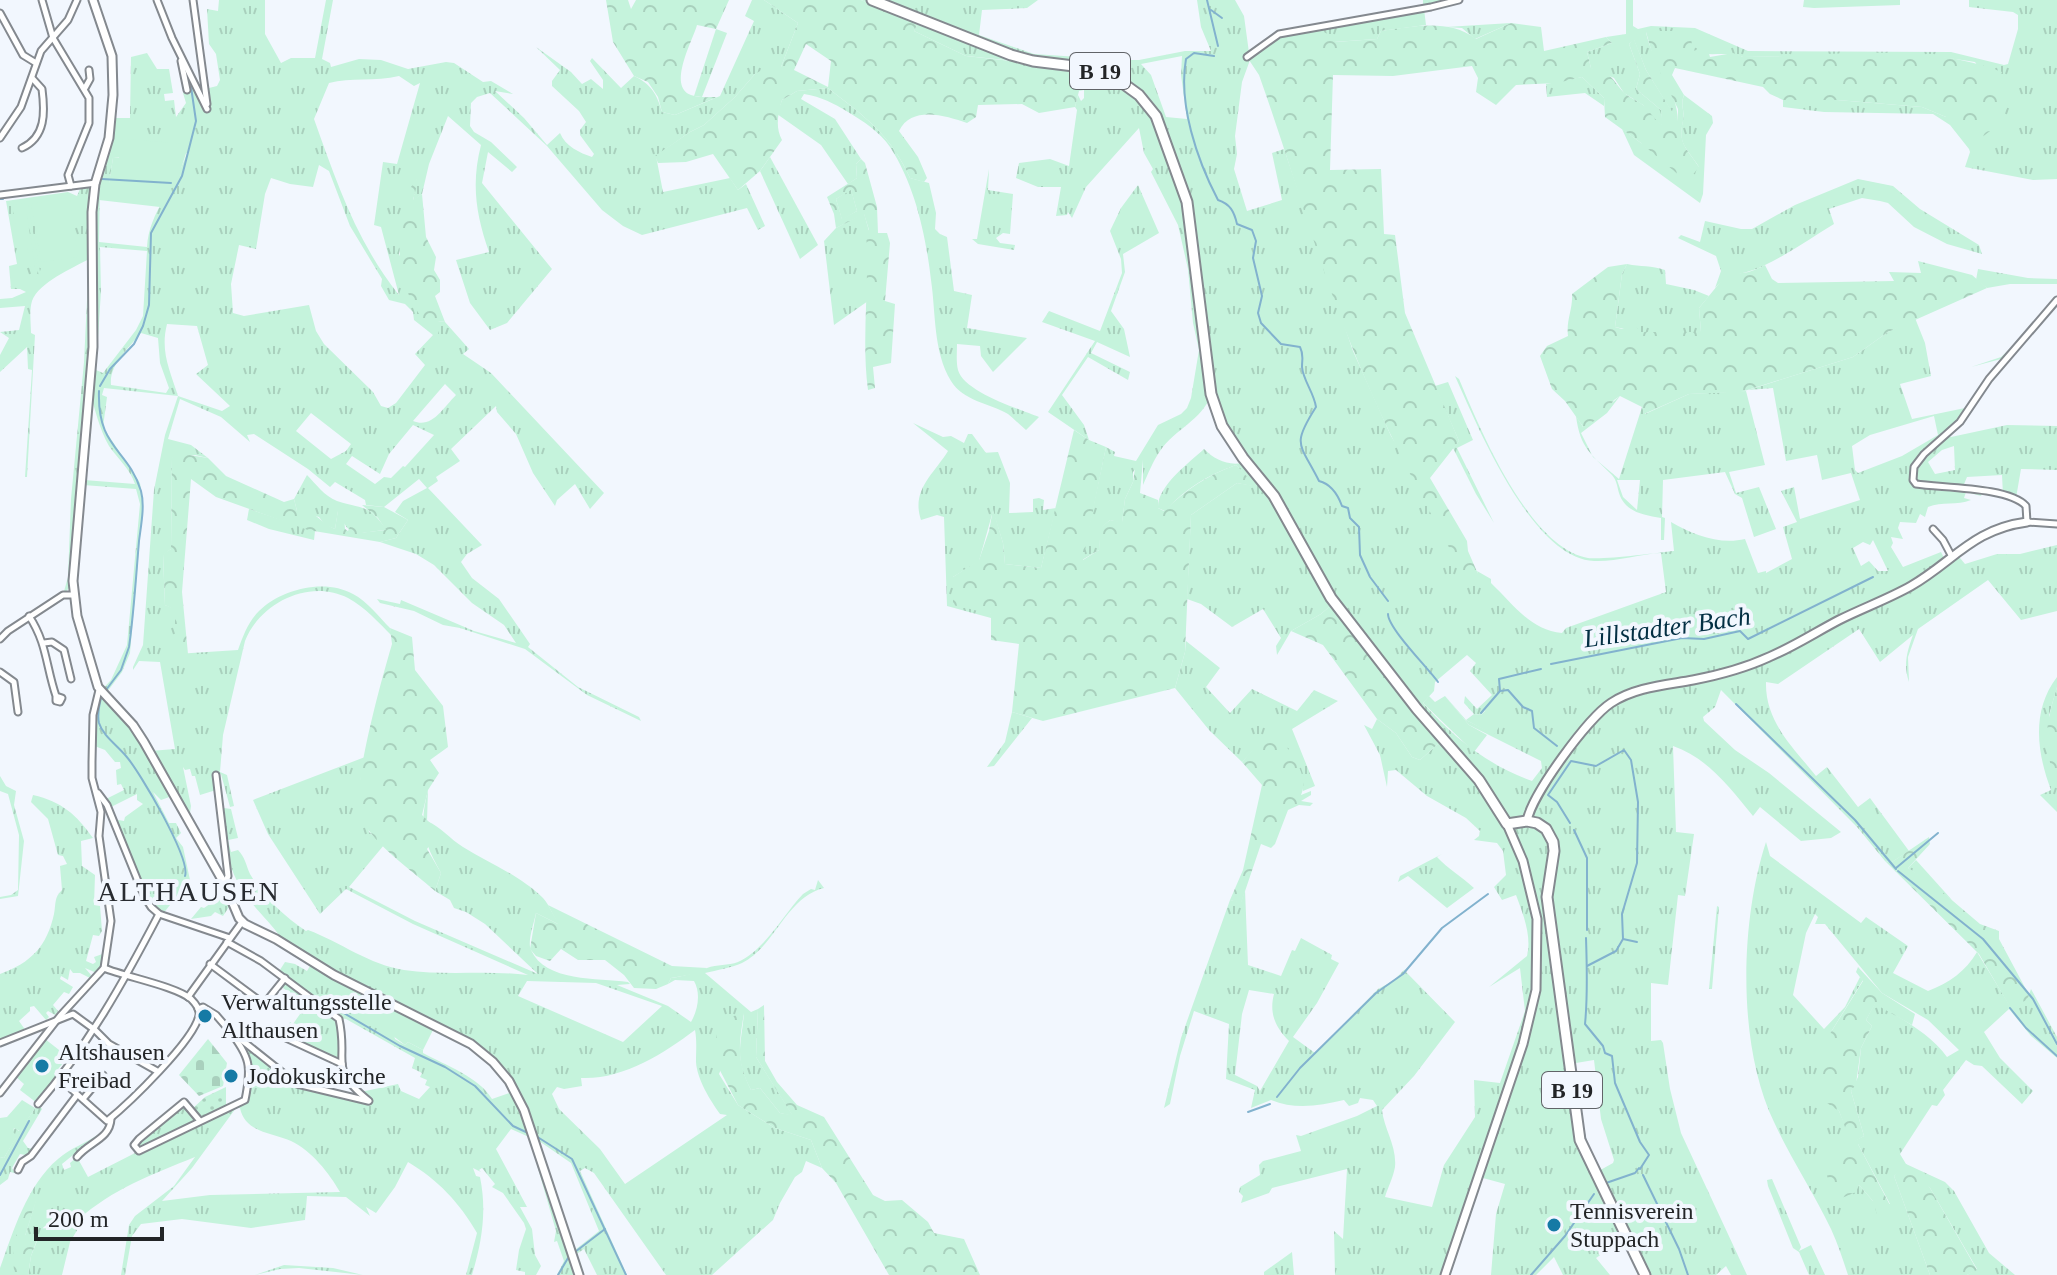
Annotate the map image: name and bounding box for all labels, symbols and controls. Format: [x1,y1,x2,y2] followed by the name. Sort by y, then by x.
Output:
[1070,53,1130,89] road number: B 19
[1581,601,1752,654] water label: Lillstadter Bach
[97,876,281,907] district label: ALTHAUSEN
[221,989,392,1043] place label: Verwaltungsstelle Althausen
[196,1007,214,1025] marker: Verwaltungsstelle Althausen
[58,1039,165,1093] place label: Altshausen Freibad
[33,1057,51,1075] marker: Altshausen Freibad
[247,1063,386,1089] place label: Jodokuskirche
[222,1067,240,1085] marker: Jodokuskirche
[1542,1072,1602,1108] road number: B 19
[36,1191,162,1241] scale bar
[1570,1198,1694,1252] place label: Tennisverein Stuppach
[48,1206,109,1232] text: 200 m
[1545,1216,1563,1234] marker: Tennisverein Stuppach

